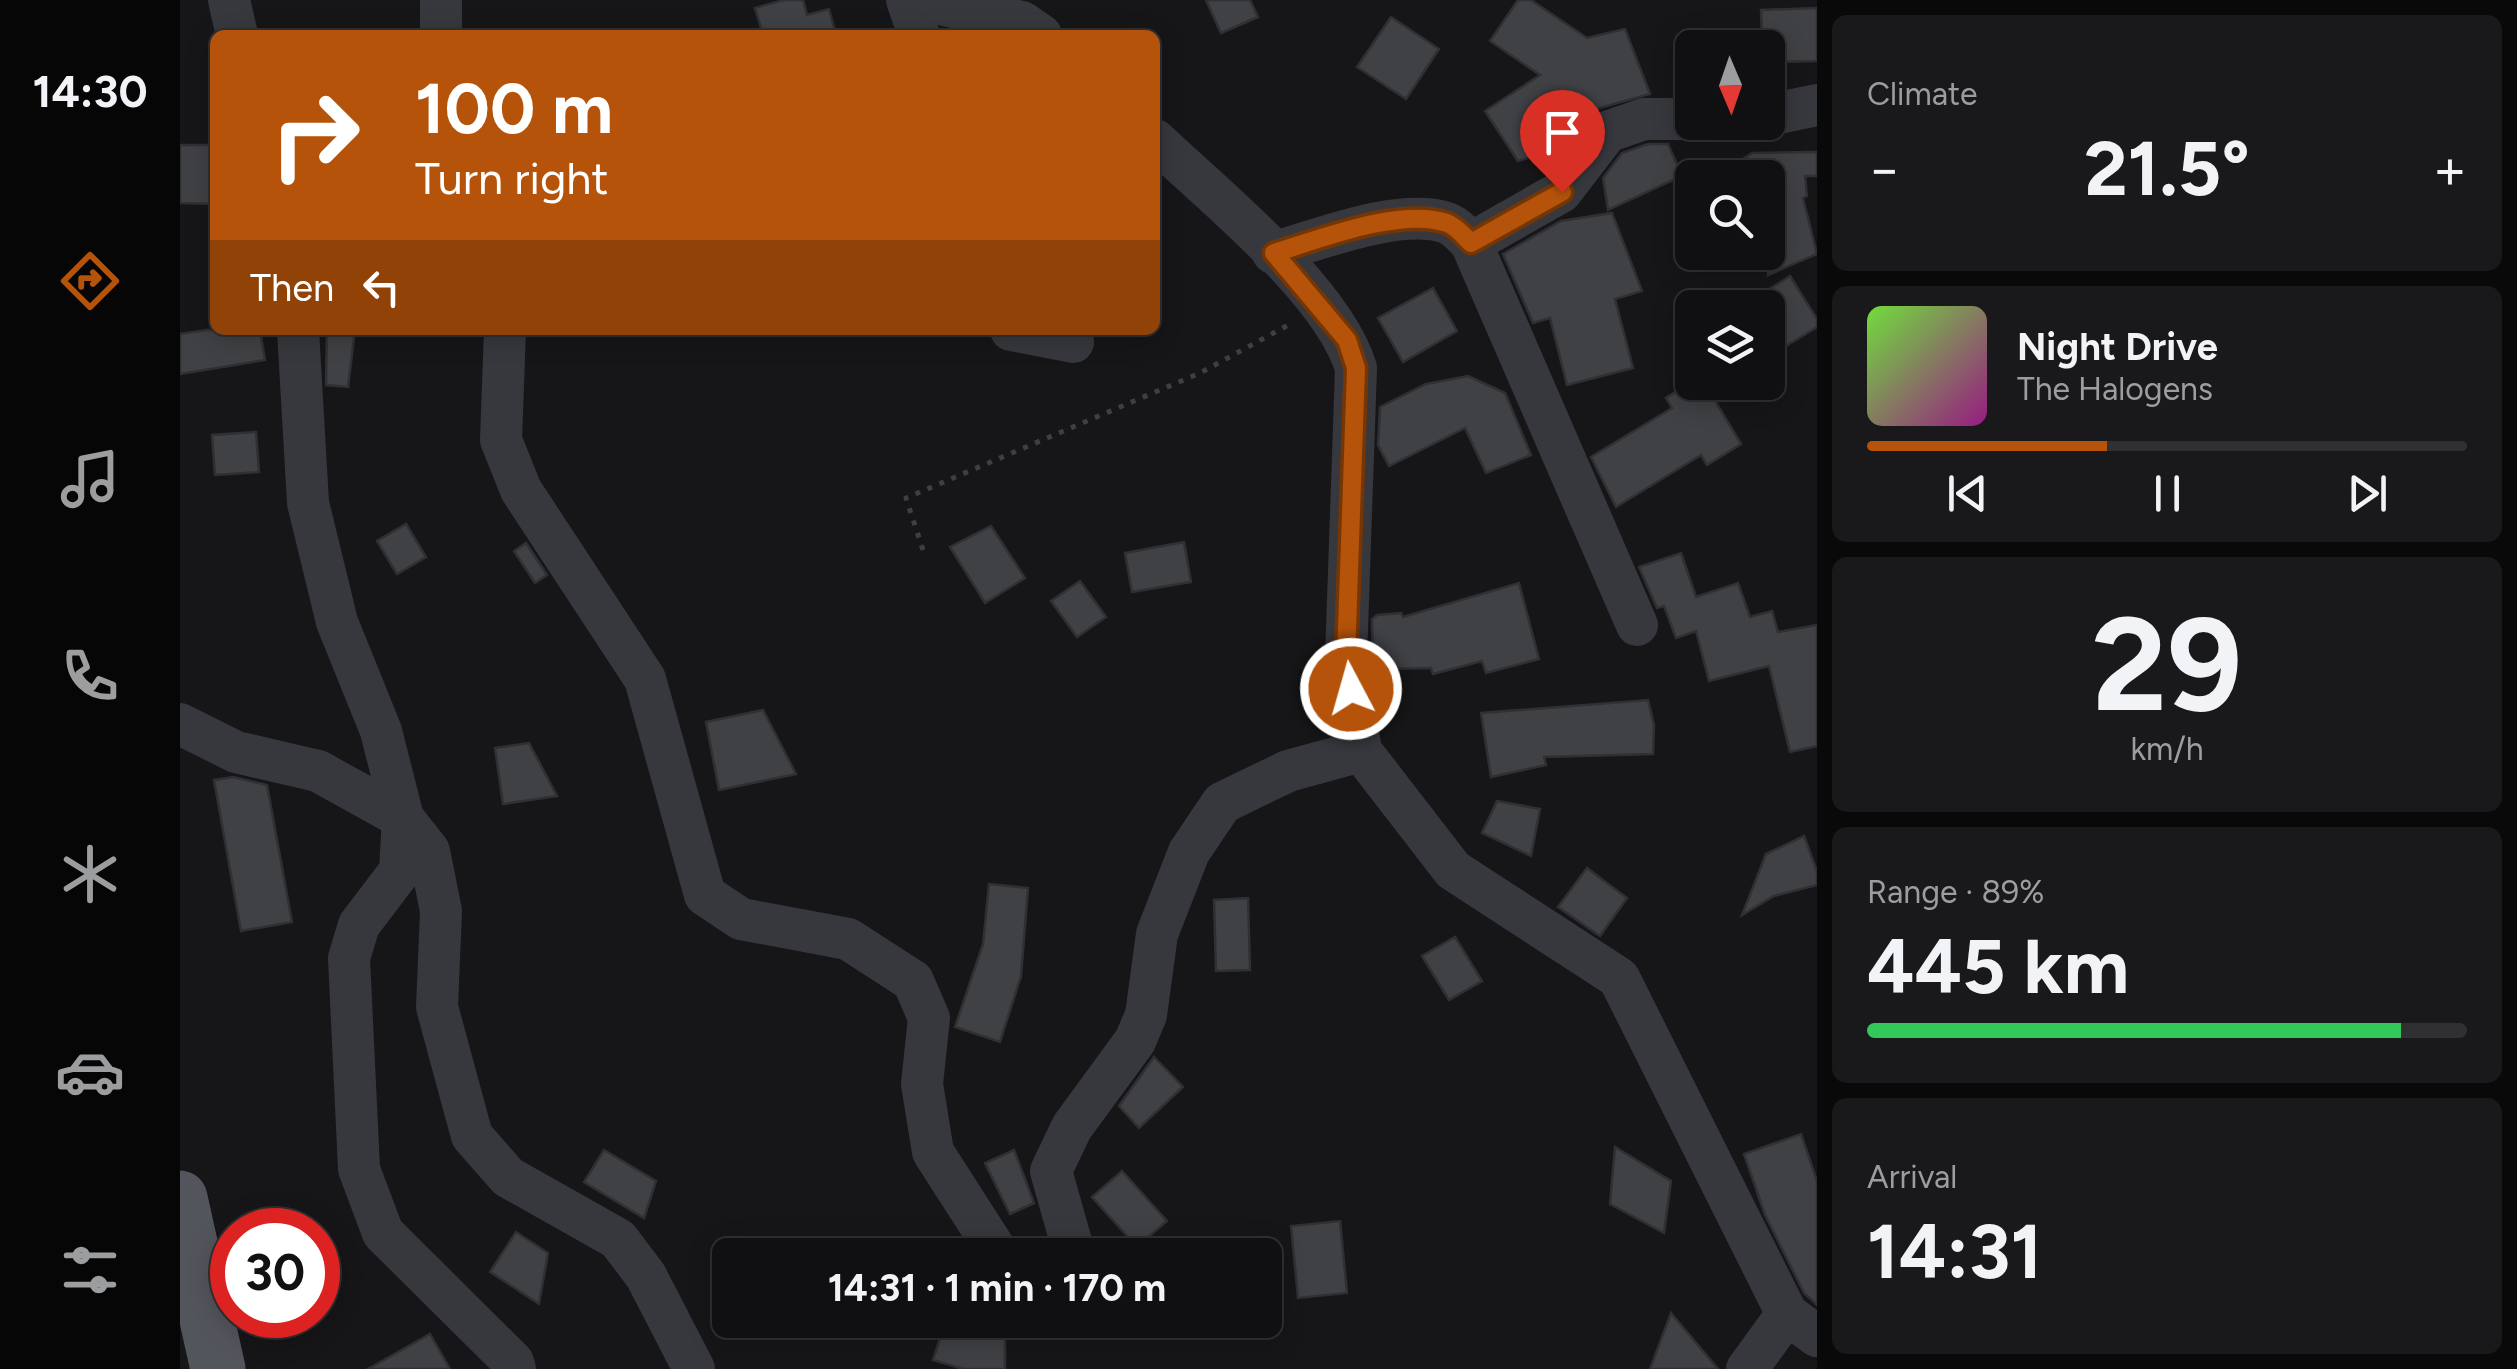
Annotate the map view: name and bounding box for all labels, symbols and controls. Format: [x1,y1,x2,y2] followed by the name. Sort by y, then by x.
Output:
[1675,30,1785,140] north arrow
[1675,30,1785,400] map controls
[32,64,148,118] text: 14:30
[415,66,613,151] text: 100 m
[250,70,380,200] icon: right
[1867,75,1978,113] text: Climate
[1520,90,1605,193] pin
[1535,105,1590,160] icon: arrive
[2084,124,2250,214] text: 21.5°
[1867,136,1901,202] text: −
[2433,136,2467,202] text: +
[415,151,608,205] text: Turn right
[1675,160,1785,270] button: search
[55,246,125,316] icon: directions
[354,260,409,315] icon: left
[250,265,334,311] text: Then
[1675,290,1785,400] button: layers
[2017,324,2218,370] text: Night Drive
[2017,370,2213,408] text: The Halogens
[55,444,125,514] icon: music
[1940,466,1995,521] icon: previous
[2140,466,2195,521] icon: pause
[2340,466,2395,521] icon: next
[2092,587,2242,743] text: 29
[1299,637,1403,741] position arrow
[55,641,125,711] icon: phone
[2130,730,2204,768] text: km/h
[55,839,125,909] icon: climate
[1867,873,2044,911] text: Range · 89%
[1867,922,2129,1012] text: 445 km
[55,1037,125,1107] icon: car
[1867,1158,1957,1196] text: Arrival
[1867,1207,2042,1297] text: 14:31
[210,1208,340,1338] speed limit sign: 30
[55,1235,125,1305] icon: filters
[828,1265,1166,1311] text: 14:31 · 1 min · 170 m

